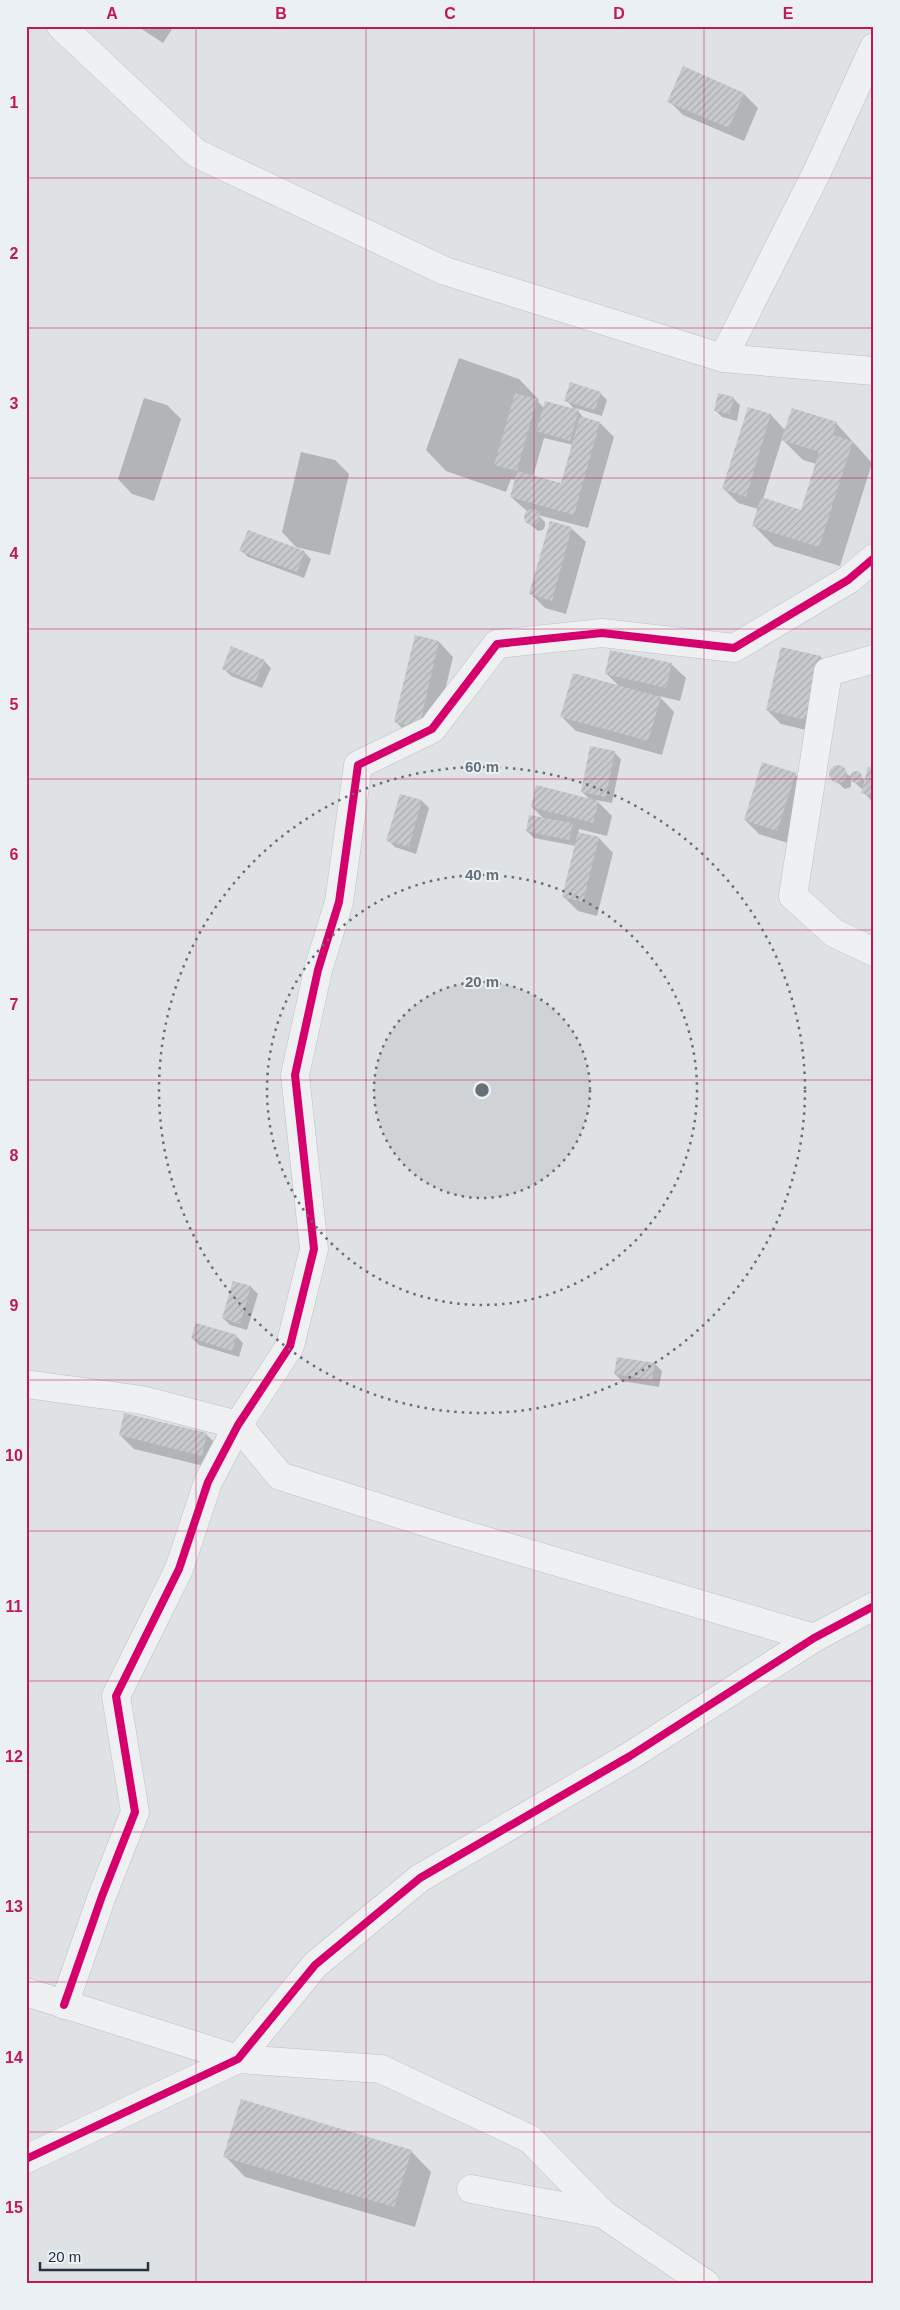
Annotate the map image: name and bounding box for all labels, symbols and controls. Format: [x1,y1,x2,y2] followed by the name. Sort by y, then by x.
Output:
[106,5,118,22] text: A
[275,5,287,22] text: B
[444,5,456,22] text: C
[613,5,625,22] text: D
[783,5,794,22] text: E
[10,94,19,111] text: 1
[10,245,19,262] text: 2
[10,395,19,412] text: 3
[10,545,19,562] text: 4
[10,696,19,713] text: 5
[465,758,499,775] text: 60 m
[10,846,19,863] text: 6
[465,866,499,883] text: 40 m
[465,973,499,990] text: 20 m
[10,996,19,1013] text: 7
[473,1081,491,1099] centre of rings
[10,1147,19,1164] text: 8
[10,1297,19,1314] text: 9
[5,1447,23,1464] text: 10
[6,1598,23,1615] text: 11
[5,1748,23,1765] text: 12
[5,1898,23,1915] text: 13
[5,2049,23,2066] text: 14
[5,2199,23,2216] text: 15
[40,2240,148,2272] scale bar
[48,2248,81,2265] text: 20 m

